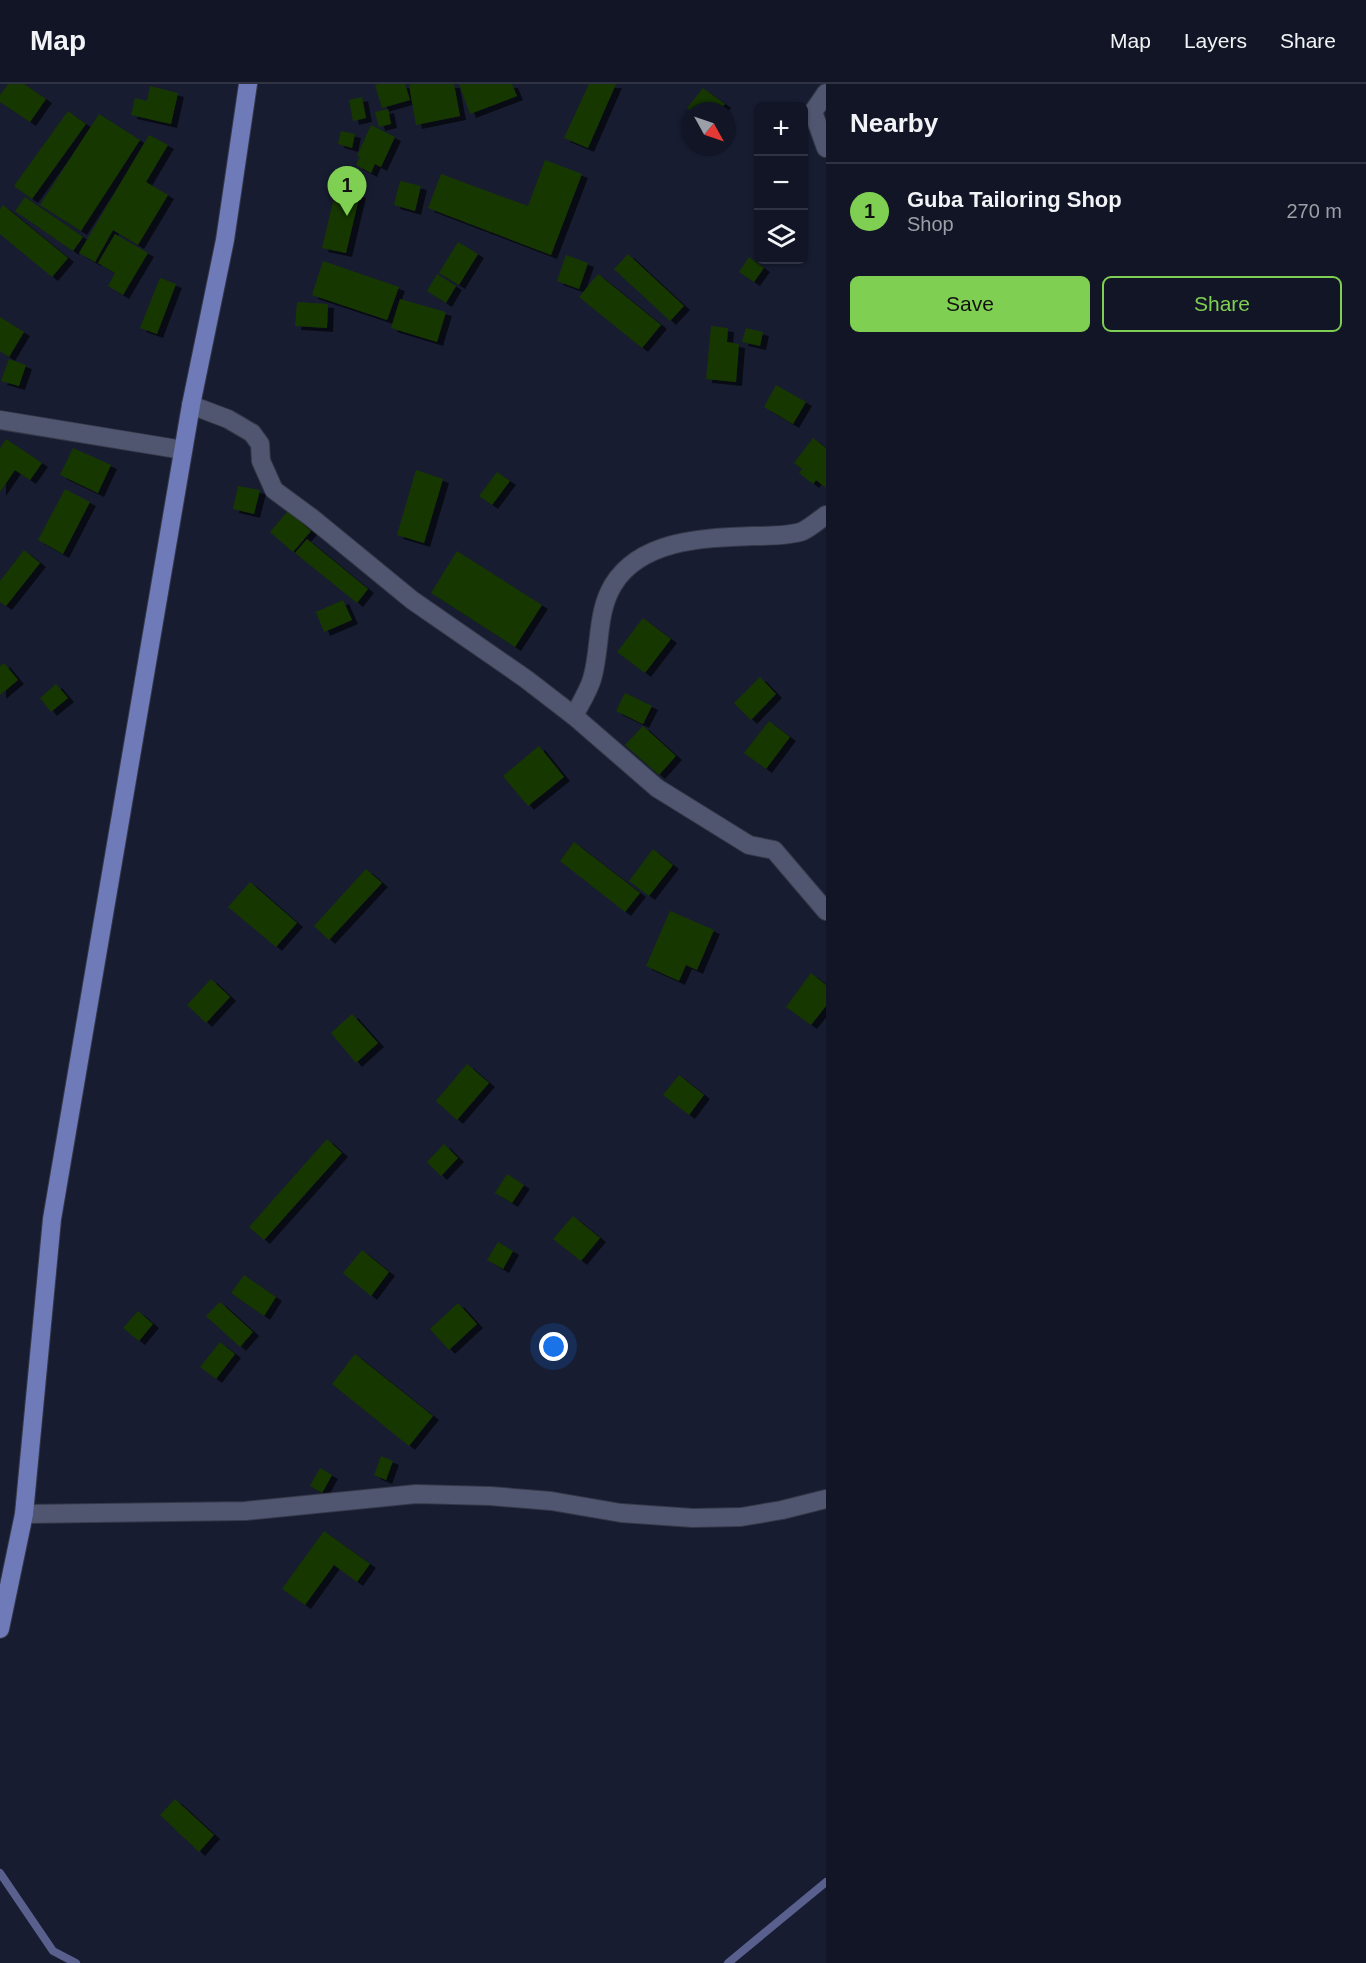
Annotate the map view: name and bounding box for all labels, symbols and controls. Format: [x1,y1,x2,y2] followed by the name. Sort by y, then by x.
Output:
[30,25,86,56] text: Map
[1110,29,1151,52] text: Map
[1184,29,1247,52] text: Layers
[1280,29,1336,52] text: Share
[682,102,736,156] north arrow
[754,102,808,264] map controls
[754,102,808,156] button: +
[850,108,938,138] text: Nearby
[754,156,808,210] button: −
[328,166,366,216] pin: 1
[907,187,1122,212] text: Guba Tailoring Shop
[864,200,875,222] text: 1
[1286,200,1342,222] text: 270 m
[754,210,808,264] button: layers
[907,213,954,235] text: Shop
[850,276,1090,332] button: Save
[1102,276,1342,332] button: Share
[539,1332,568,1361] your location

